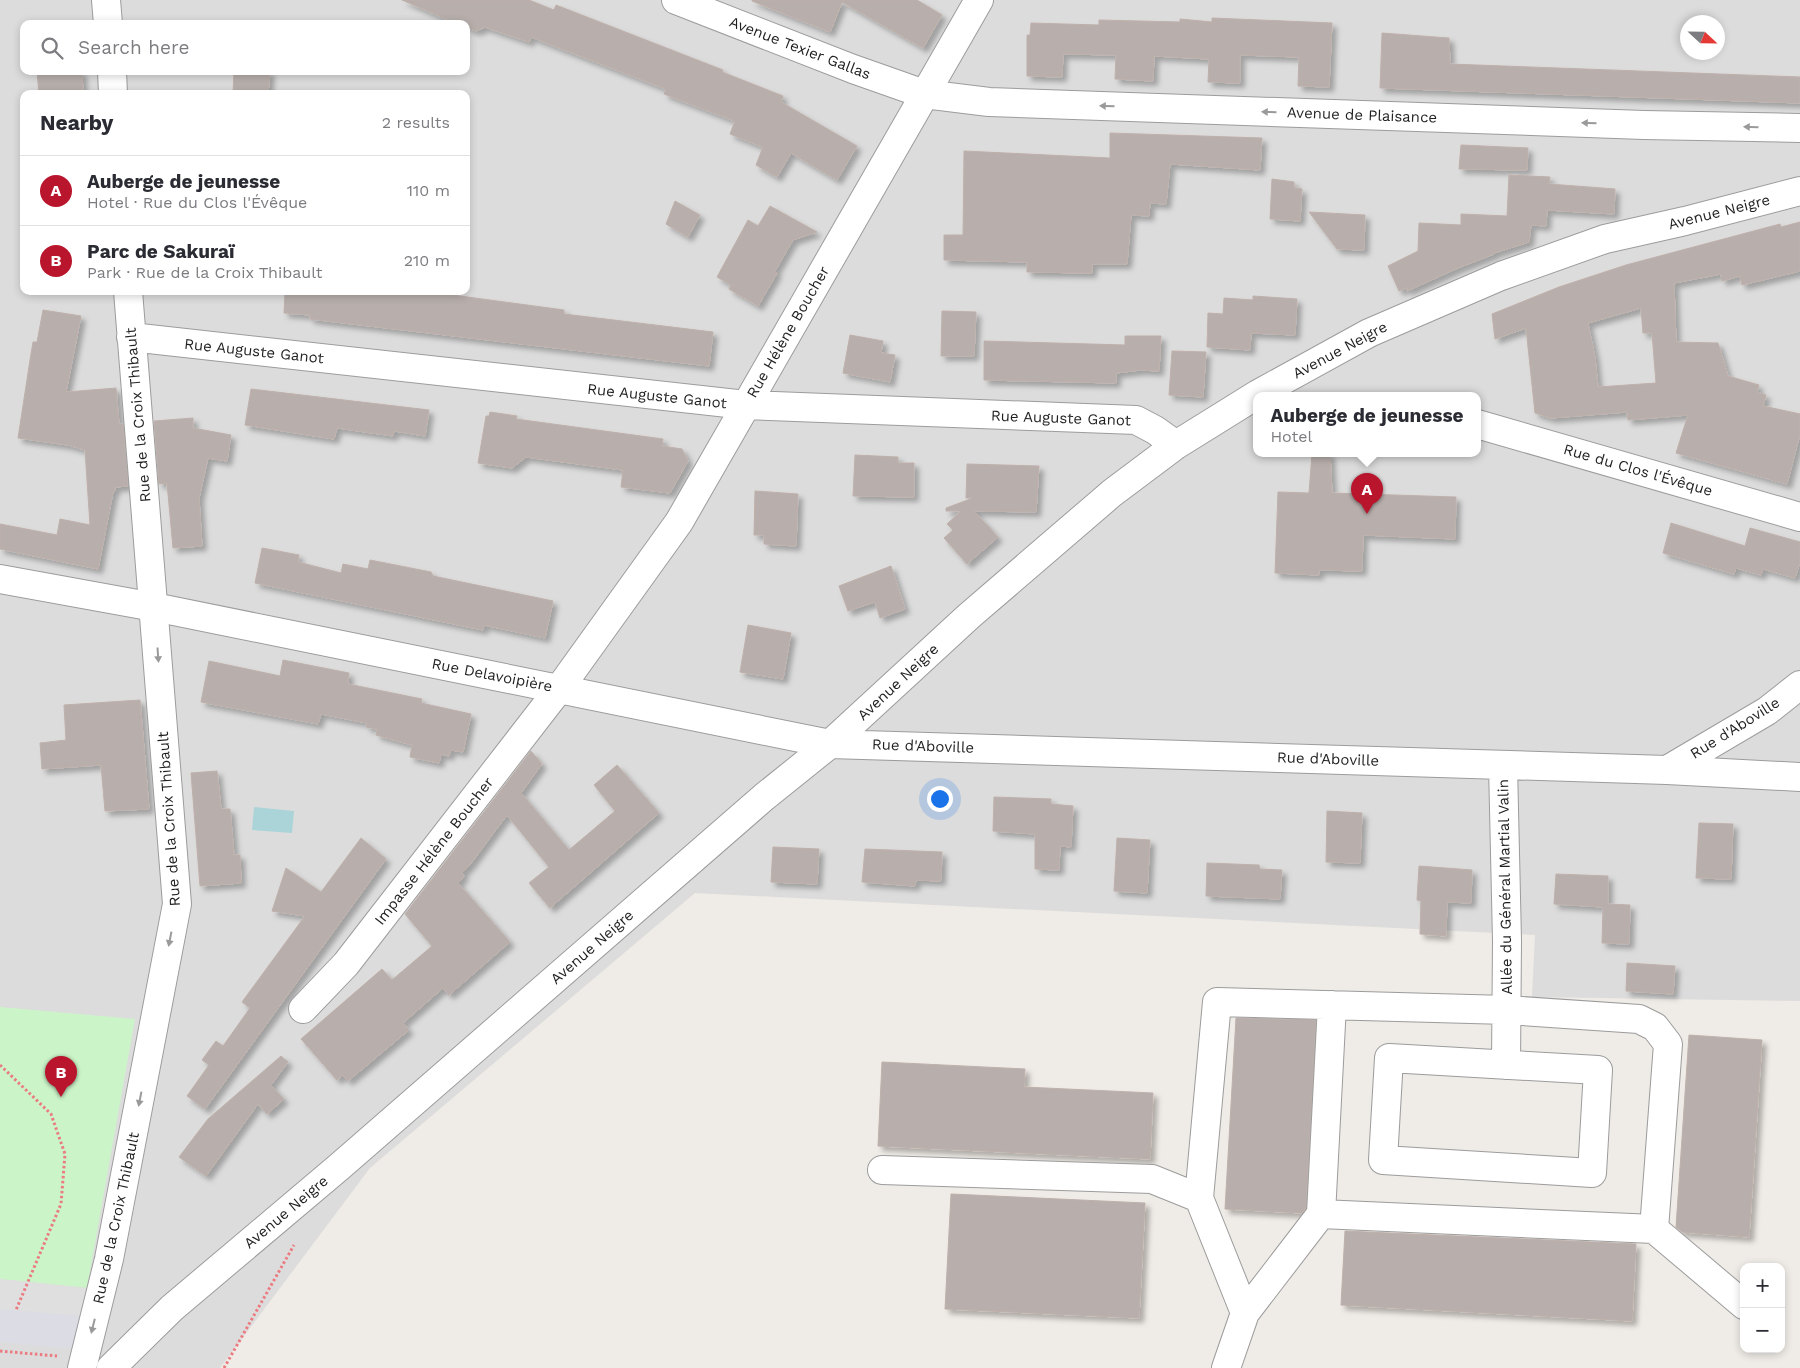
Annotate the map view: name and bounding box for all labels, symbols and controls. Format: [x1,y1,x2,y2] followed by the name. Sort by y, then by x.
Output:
[727,13,873,83] street label: Avenue Texier Gallas
[1680,15,1725,60] north arrow
[20,20,470,75] search box
[38,34,66,62] icon: search
[78,36,189,59] text: Search here
[1098,102,1114,110] one-way arrow
[1287,103,1437,127] street label: Avenue de Plaisance
[1261,108,1277,116] one-way arrow
[40,110,113,135] text: Nearby
[382,113,450,132] text: 2 results
[1581,119,1597,127] one-way arrow
[1743,123,1759,131] one-way arrow
[87,170,280,193] text: Auberge de jeunesse
[51,181,61,200] text: A
[407,181,450,200] text: 110 m
[1666,191,1772,233] street label: Avenue Neigre
[87,193,307,212] text: Hotel · Rue du Clos l'Évêque
[87,240,235,263] text: Parc de Sakuraï
[51,251,61,270] text: B
[404,251,450,270] text: 210 m
[87,263,322,282] text: Park · Rue de la Croix Thibault
[743,263,833,401] street label: Rue Hélène Boucher
[1290,318,1390,382] street label: Avenue Neigre
[121,326,155,503] street label: Rue de la Croix Thibault
[183,335,325,367] street label: Rue Auguste Ganot
[586,380,728,412] street label: Rue Auguste Ganot
[1253,392,1481,457] popup
[1270,404,1464,427] text: Auberge de jeunesse
[991,407,1132,429] street label: Rue Auguste Ganot
[1270,427,1312,446] text: Hotel
[1561,440,1715,500] street label: Rue du Clos l'Évêque
[1351,473,1383,514] pin: A
[854,640,942,724] street label: Avenue Neigre
[154,648,162,664] one-way arrow
[430,654,554,696] street label: Rue Delavoipière
[1687,693,1783,763] street label: Rue d'Aboville
[154,730,184,907] street label: Rue de la Croix Thibault
[872,735,974,757] street label: Rue d'Aboville
[1277,748,1379,770] street label: Rue d'Aboville
[371,774,497,928] street label: Impasse Hélène Boucher
[1494,779,1516,995] street label: Allée du Général Martial Valin
[927,786,953,812] your location
[547,906,637,988] street label: Avenue Neigre
[166,931,174,947] one-way arrow
[45,1056,77,1097] pin: B
[135,1091,143,1107] one-way arrow
[89,1130,143,1306] street label: Rue de la Croix Thibault
[240,1172,332,1252] street label: Avenue Neigre
[1740,1263,1785,1353] map controls
[1740,1263,1785,1308] button: +
[1740,1308,1785,1353] button: −
[89,1319,97,1334] one-way arrow

